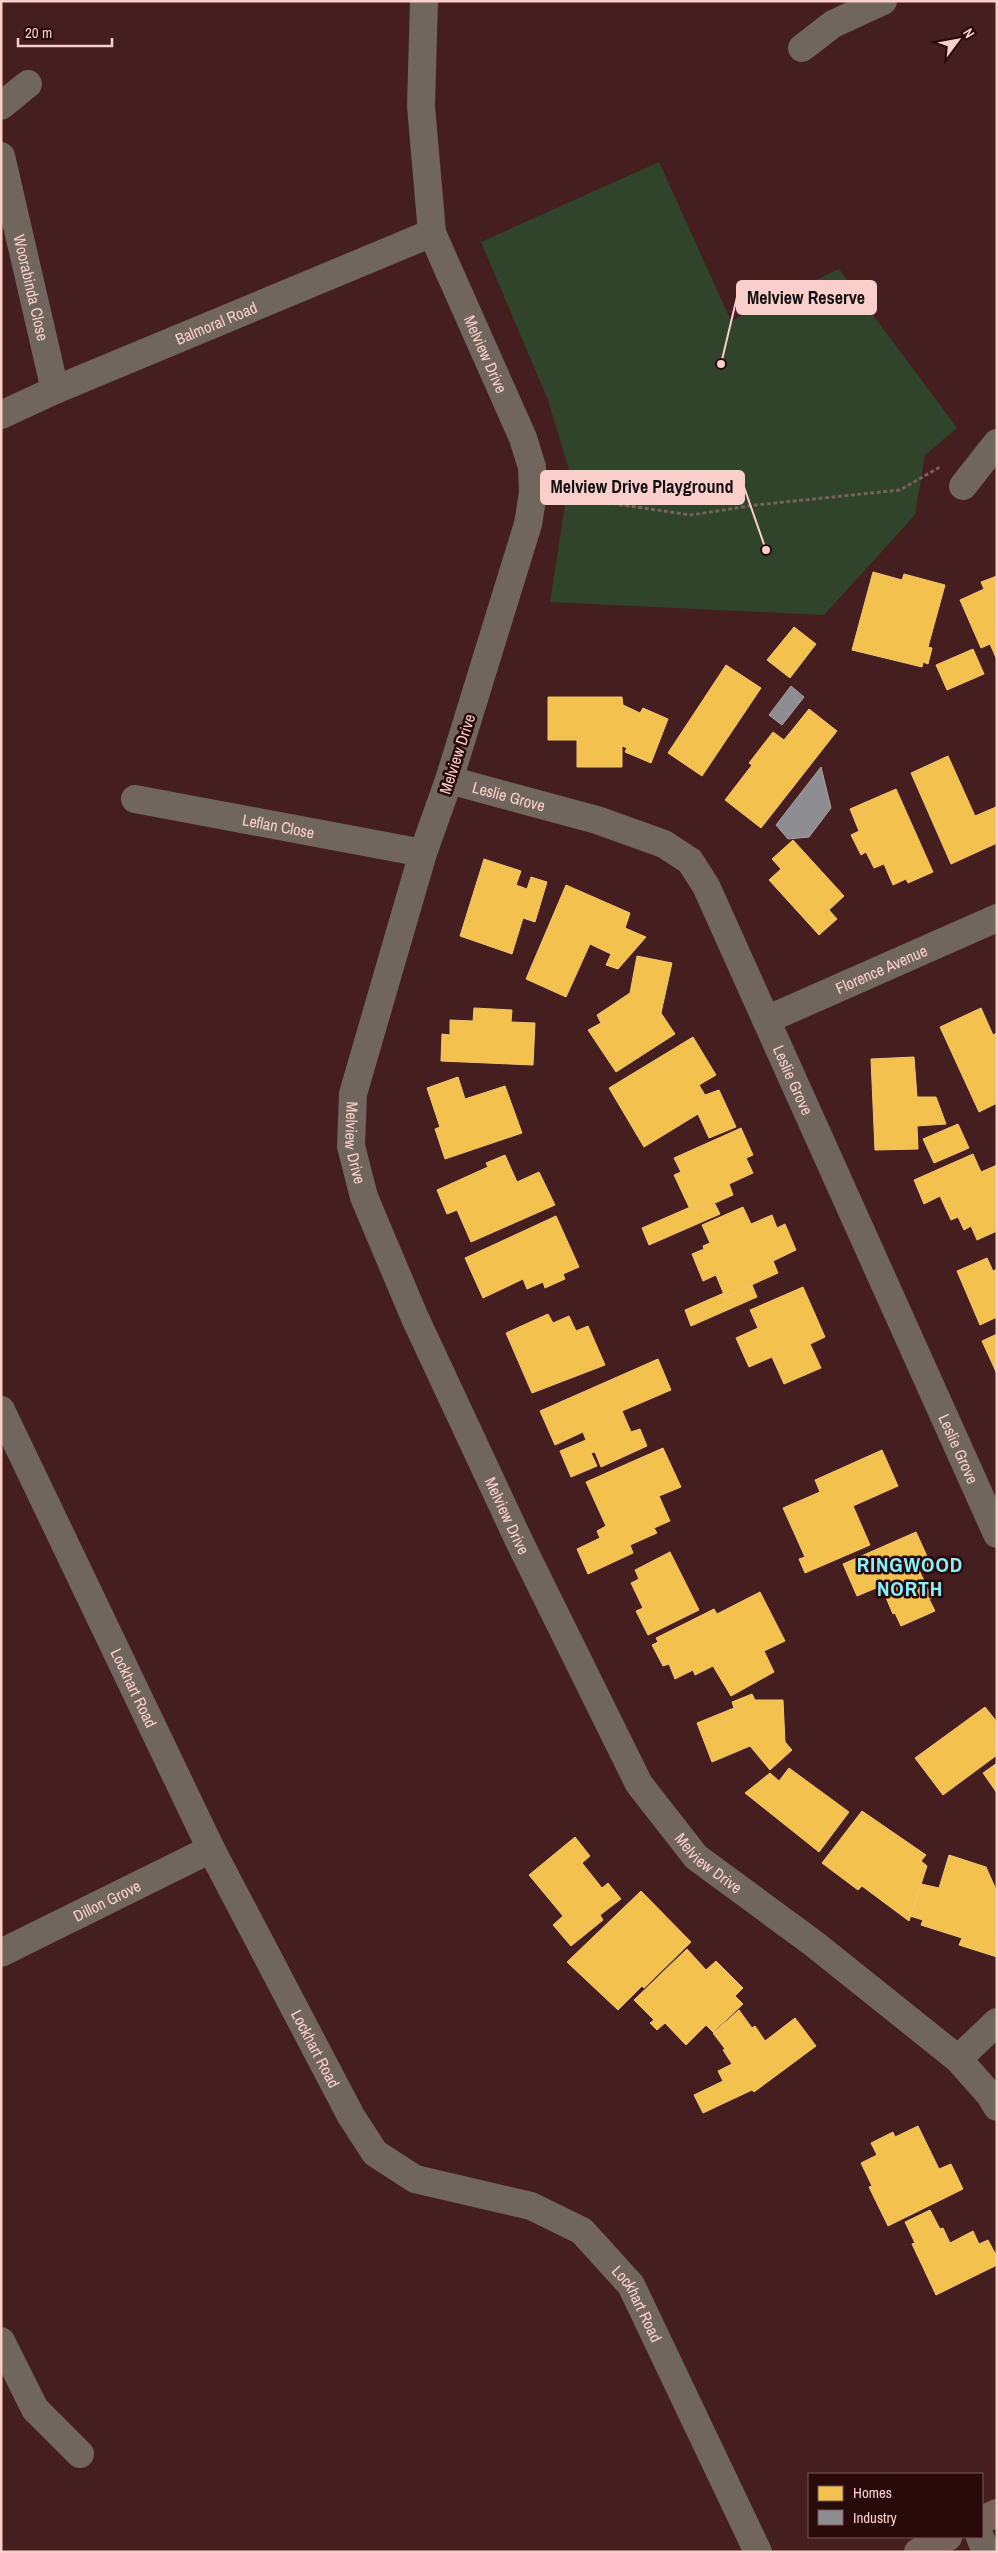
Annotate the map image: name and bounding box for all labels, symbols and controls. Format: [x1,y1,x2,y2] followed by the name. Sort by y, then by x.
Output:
[18,15,111,47] scale bar
[933,15,983,65] north arrow
[25,22,52,43] text: 20 m
[959,25,979,41] text: N
[8,232,54,343] street label: Woorabinda Close
[737,281,876,314] callout: Melview Reserve
[747,285,865,310] text: Melview Reserve
[172,296,260,350] street label: Balmoral Road
[459,312,513,397] street label: Melview Drive
[541,471,744,504] callout: Melview Drive Playground
[551,474,733,499] text: Melview Drive Playground
[434,711,480,797] street label: Melview Drive
[470,776,548,817] street label: Leslie Grove
[241,808,316,843] street label: Leflan Close
[832,939,931,999] street label: Florence Avenue
[768,1042,818,1119] street label: Leslie Grove
[340,1101,371,1186] street label: Melview Drive
[933,1410,984,1487] street label: Leslie Grove
[480,1473,535,1558] street label: Melview Drive
[857,1550,963,1603] district label: RINGWOOD NORTH
[106,1645,162,1731] street label: Lockhart Road
[670,1828,747,1898] street label: Melview Drive
[69,1875,144,1927] street label: Dillon Grove
[286,2006,345,2091] street label: Lockhart Road
[607,2260,668,2346] street label: Lockhart Road
[808,2473,983,2538] legend
[853,2482,892,2503] text: Homes
[853,2507,898,2528] text: Industry

